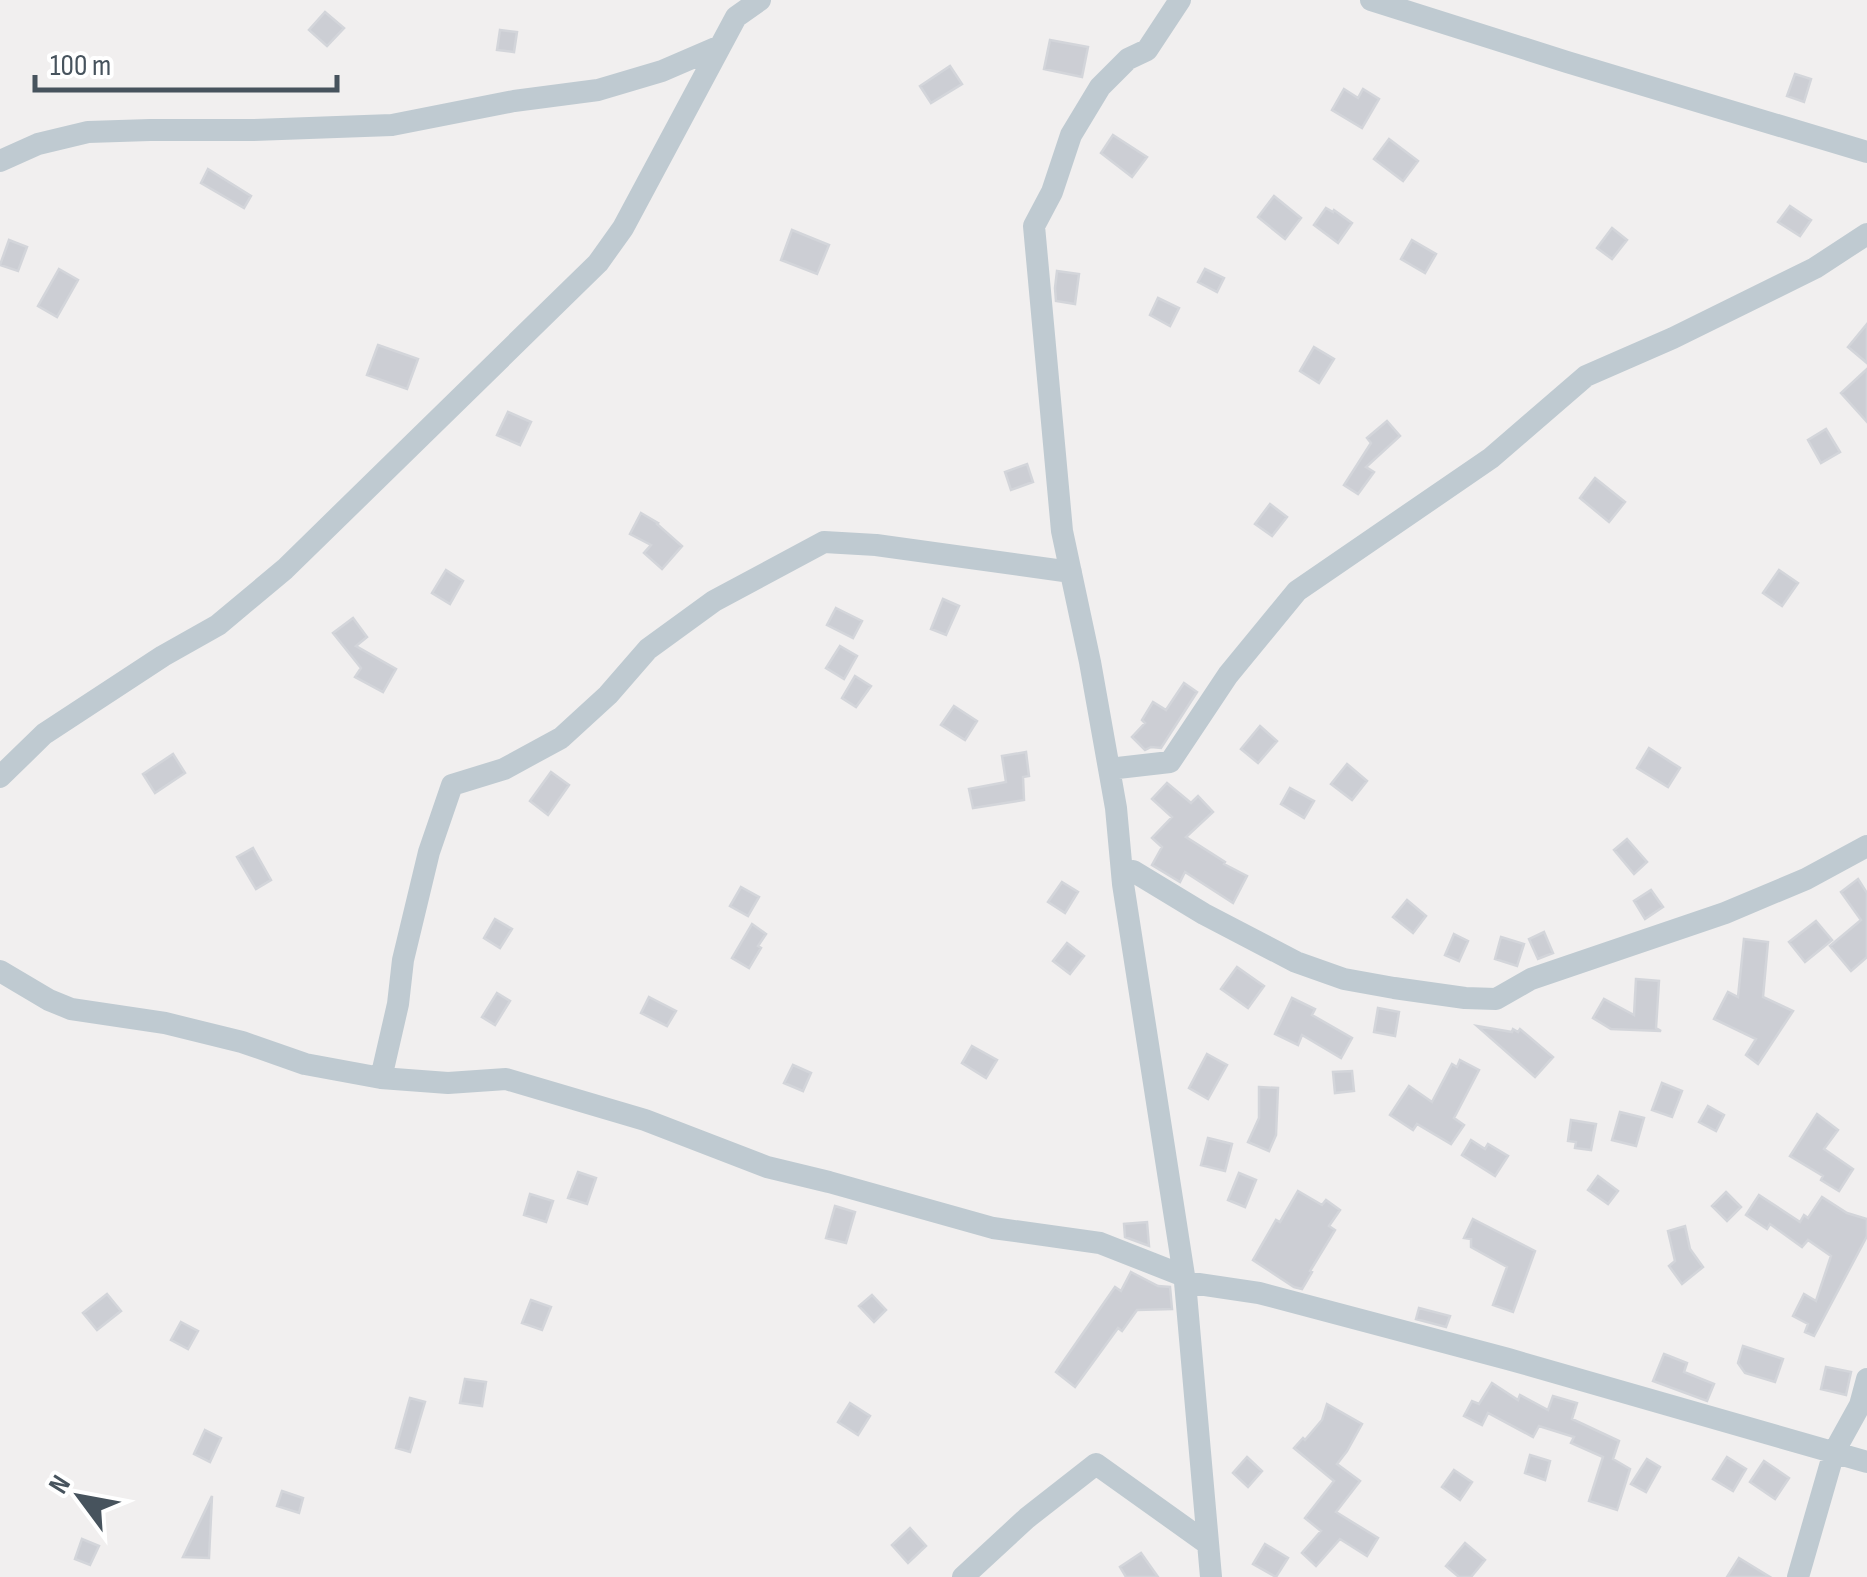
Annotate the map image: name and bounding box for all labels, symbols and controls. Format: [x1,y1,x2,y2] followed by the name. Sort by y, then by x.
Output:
[35,30,338,92] scale bar
[50,48,111,84] text: 100 m
[30,1447,130,1547] north arrow
[42,1469,78,1500] text: N

